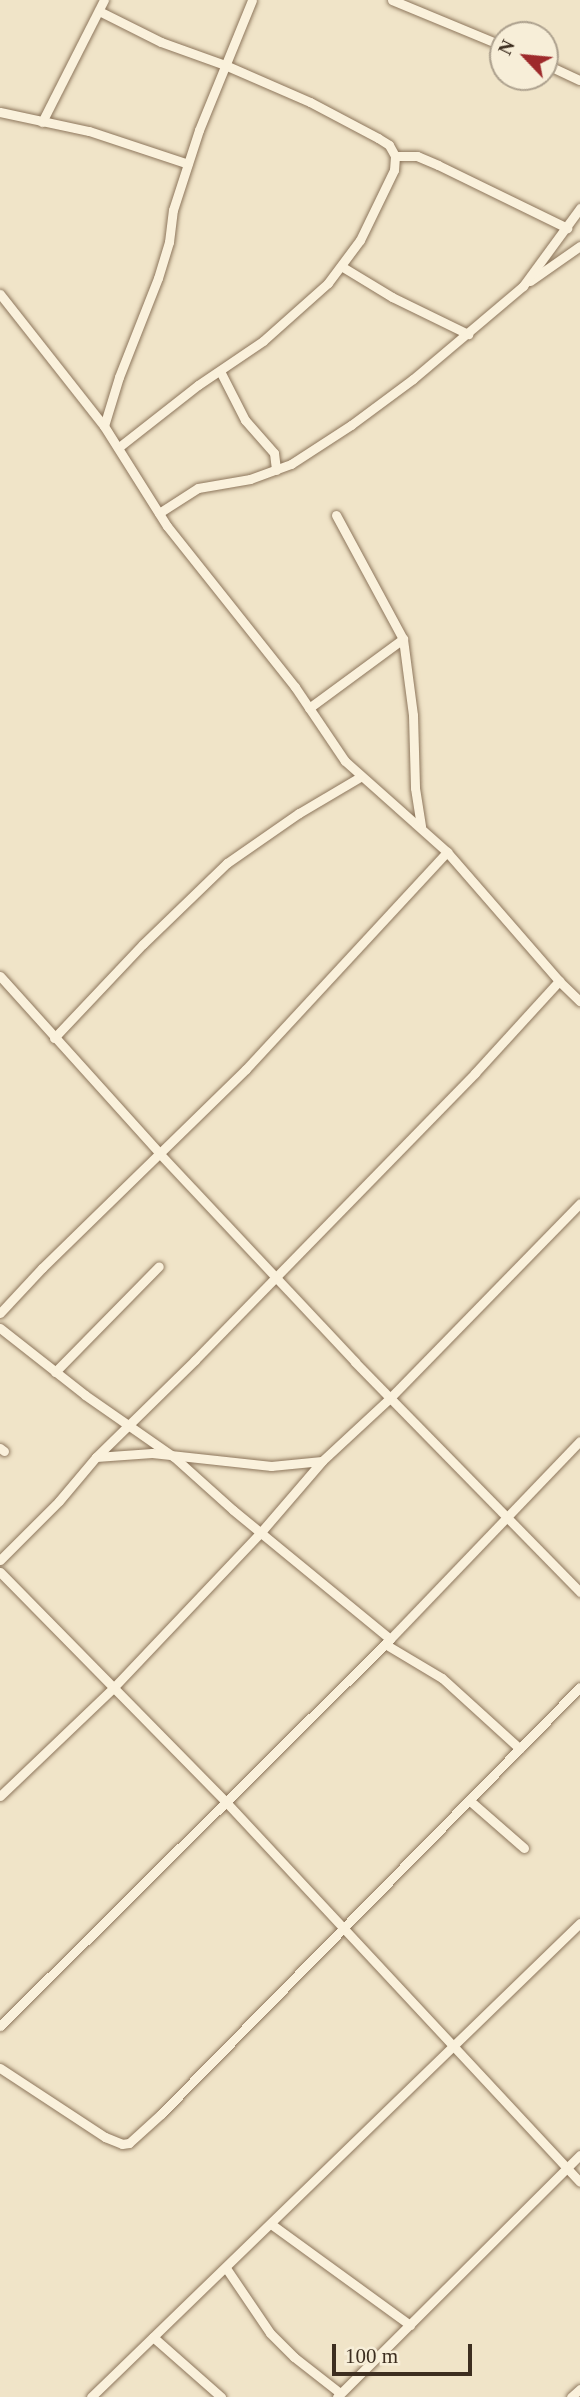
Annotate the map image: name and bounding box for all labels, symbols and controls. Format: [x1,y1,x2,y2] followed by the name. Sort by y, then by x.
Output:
[489,21,559,91] north arrow
[494,37,519,58] text: N
[335,2330,475,2374] scale bar
[345,2344,398,2368] text: 100 m

